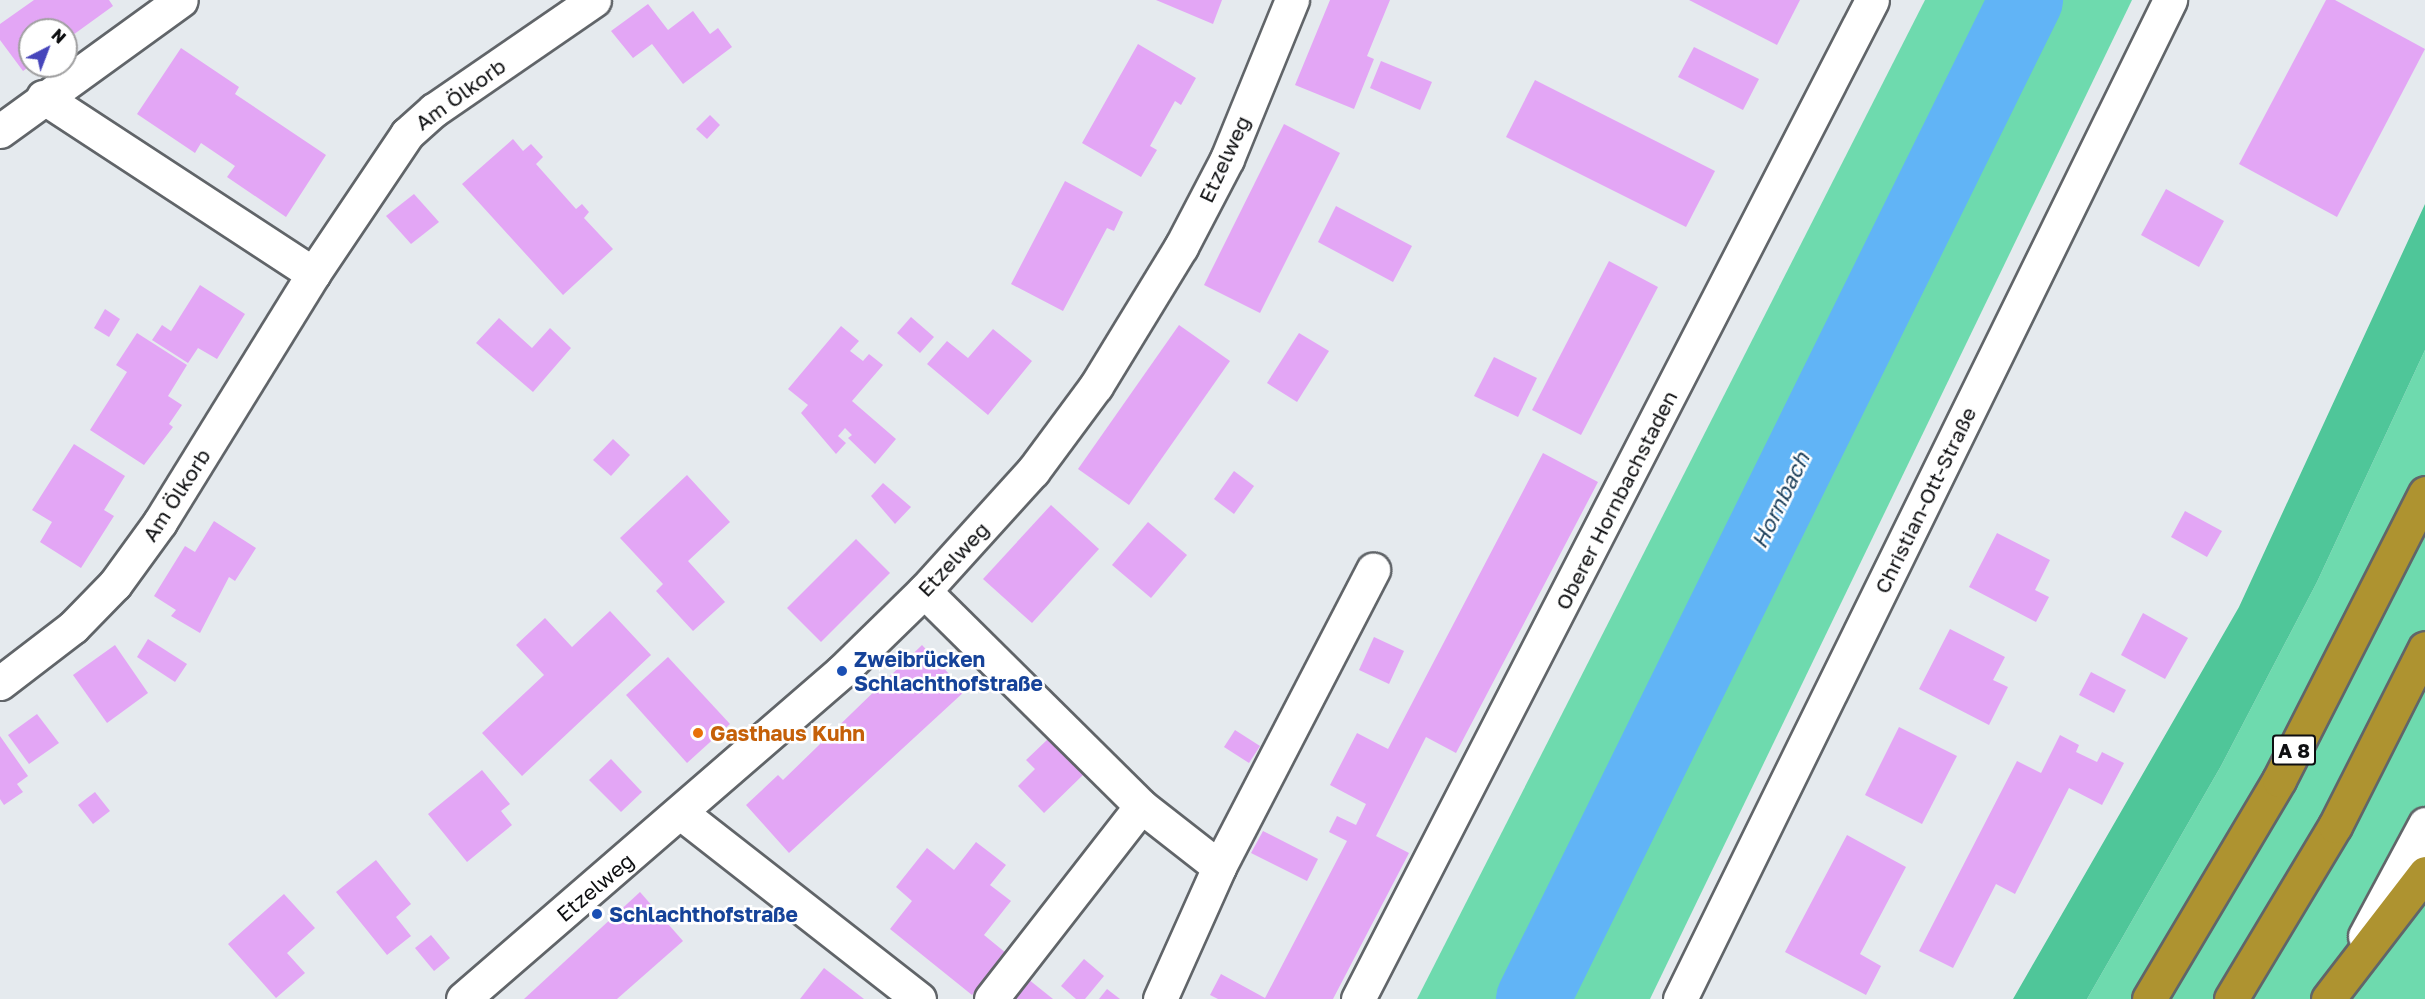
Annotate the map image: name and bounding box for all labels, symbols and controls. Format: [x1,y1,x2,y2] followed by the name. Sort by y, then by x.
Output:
[18,18,78,78] north arrow
[47,25,70,48] text: N
[410,53,510,135] street label: Am Ölkorb
[1193,112,1255,206] street label: Etzelweg
[1550,386,1682,614] street label: Oberer Hornbachstaden
[1869,403,1981,597] street label: Christian-Ott-Straße
[137,444,215,546] street label: Am Ölkorb
[1745,448,1815,552] water label: Hornbach
[912,516,994,602] street label: Etzelweg
[854,646,1043,696] place label: Zweibrücken Schlachthofstraße
[835,664,849,678] marker: Zweibrücken Schlachthofstraße
[710,720,865,746] place label: Gasthaus Kuhn
[691,726,705,740] marker: Gasthaus Kuhn
[2272,733,2316,767] road number: A 8
[551,847,639,927] street label: Etzelweg
[609,901,798,927] place label: Schlachthofstraße
[590,907,604,921] marker: Schlachthofstraße

